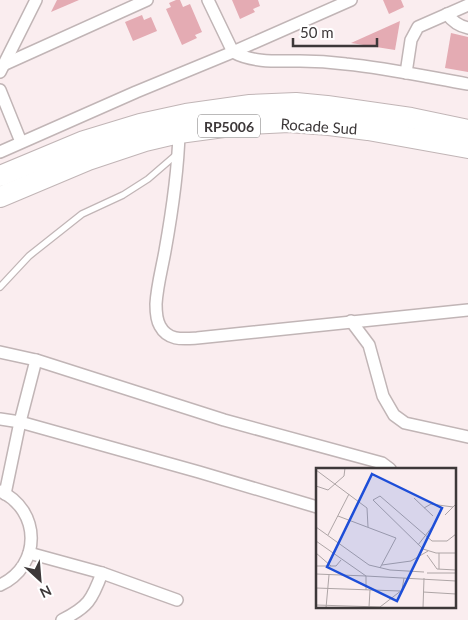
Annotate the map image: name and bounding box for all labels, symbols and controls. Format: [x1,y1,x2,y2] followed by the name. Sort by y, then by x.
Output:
[293,15,377,47] scale bar
[300,23,334,41] text: 50 m
[198,114,260,138] road number: RP5006
[280,114,358,138] street label: Rocade Sud
[316,468,456,608] inset map
[15,555,65,605] north arrow
[37,582,54,602] text: N

